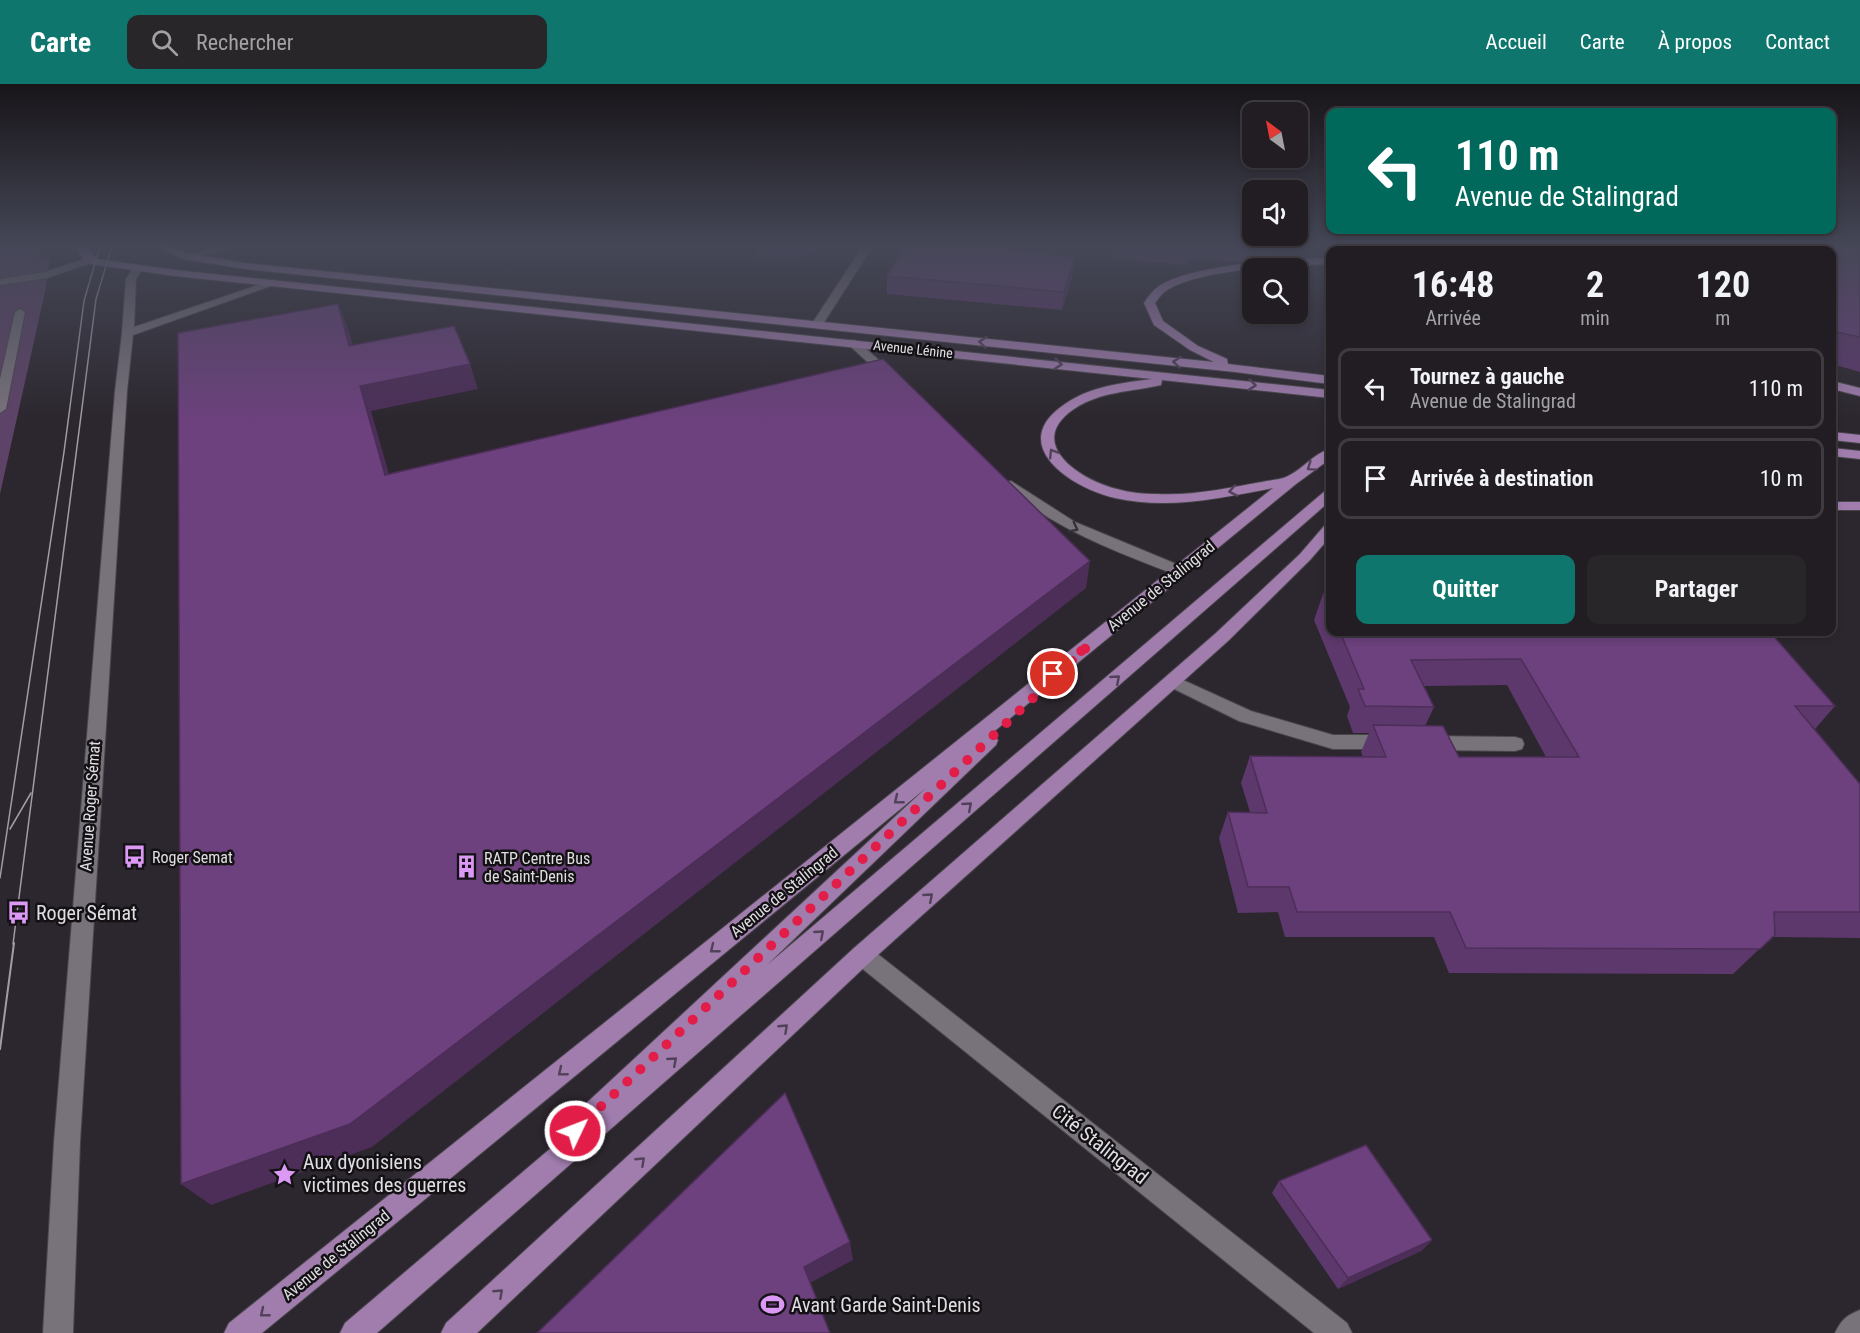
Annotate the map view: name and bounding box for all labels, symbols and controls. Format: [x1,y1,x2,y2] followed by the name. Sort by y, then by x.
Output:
[127,15,547,69] search box
[30,26,91,59] text: Carte
[148,26,181,59] icon: search
[196,30,293,55] text: Rechercher
[1486,30,1547,54] text: Accueil
[1580,30,1625,54] text: Carte
[1658,30,1732,54] text: À propos
[1765,30,1830,54] text: Contact
[1242,102,1308,168] north arrow
[1242,102,1308,324] map controls
[1455,131,1560,180] text: 110 m
[1356,132,1434,210] icon: left
[1242,180,1308,246] button: sound
[1455,181,1679,213] text: Avenue de Stalingrad
[1242,258,1308,324] button: search
[1412,264,1494,306] text: 16:48
[1586,264,1604,306] text: 2
[1696,264,1750,306] text: 120
[1425,306,1481,330] text: Arrivée
[1580,306,1610,330] text: min
[1715,306,1730,330] text: m
[978,336,988,349] one-way arrow
[872,337,954,361] street label: Avenue Lénine
[1172,356,1182,369] one-way arrow
[1053,357,1062,370] one-way arrow
[1410,364,1564,389] text: Tournez à gauche
[1359,372,1392,405] icon: left
[1749,376,1803,401] text: 110 m
[1248,378,1257,391] one-way arrow
[1410,389,1576,413] text: Avenue de Stalingrad
[1049,449,1060,460] one-way arrow
[1306,460,1317,471] one-way arrow
[1359,462,1392,495] icon: arrive
[1410,466,1594,491] text: Arrivée à destination
[1760,466,1803,491] text: 10 m
[1228,484,1238,497] one-way arrow
[1068,521,1079,533] one-way arrow
[1103,537,1219,635] street label: Avenue de Stalingrad
[1356,555,1575,624] button: Quitter
[1587,555,1806,624] button: Partager
[1027,648,1078,699] pin
[1036,657,1069,690] icon: arrive
[1109,675,1120,686] one-way arrow
[76,740,104,872] street label: Avenue Roger Sémat
[894,792,905,803] one-way arrow
[961,803,972,814] one-way arrow
[726,843,842,941] street label: Avenue de Stalingrad
[121,844,147,870] bus stop icon: Roger Semat
[152,848,233,867] place label: Roger Semat
[484,849,590,886] place label: RATP Centre Bus de Saint-Denis
[453,854,479,880] building icon: RATP Centre Bus de Saint-Denis
[922,893,933,904] one-way arrow
[5,900,31,926] bus stop icon: Roger Sémat
[36,901,137,925] place label: Roger Sémat
[813,930,824,941] one-way arrow
[709,942,720,953] one-way arrow
[778,1024,788,1035] one-way arrow
[666,1057,677,1068] one-way arrow
[558,1064,569,1075] one-way arrow
[543,1099,607,1163] position arrow
[1047,1099,1153,1189] street label: Cité Stalingrad
[303,1150,466,1197] place label: Aux dyonisiens victimes des guerres
[634,1157,645,1168] one-way arrow
[272,1161,298,1187] place icon: Aux dyonisiens victimes des guerres
[278,1206,394,1304] street label: Avenue de Stalingrad
[492,1289,502,1300] one-way arrow
[760,1292,786,1318] sports icon: Avant Garde Saint-Denis
[791,1293,981,1317] place label: Avant Garde Saint-Denis
[259,1306,270,1317] one-way arrow

